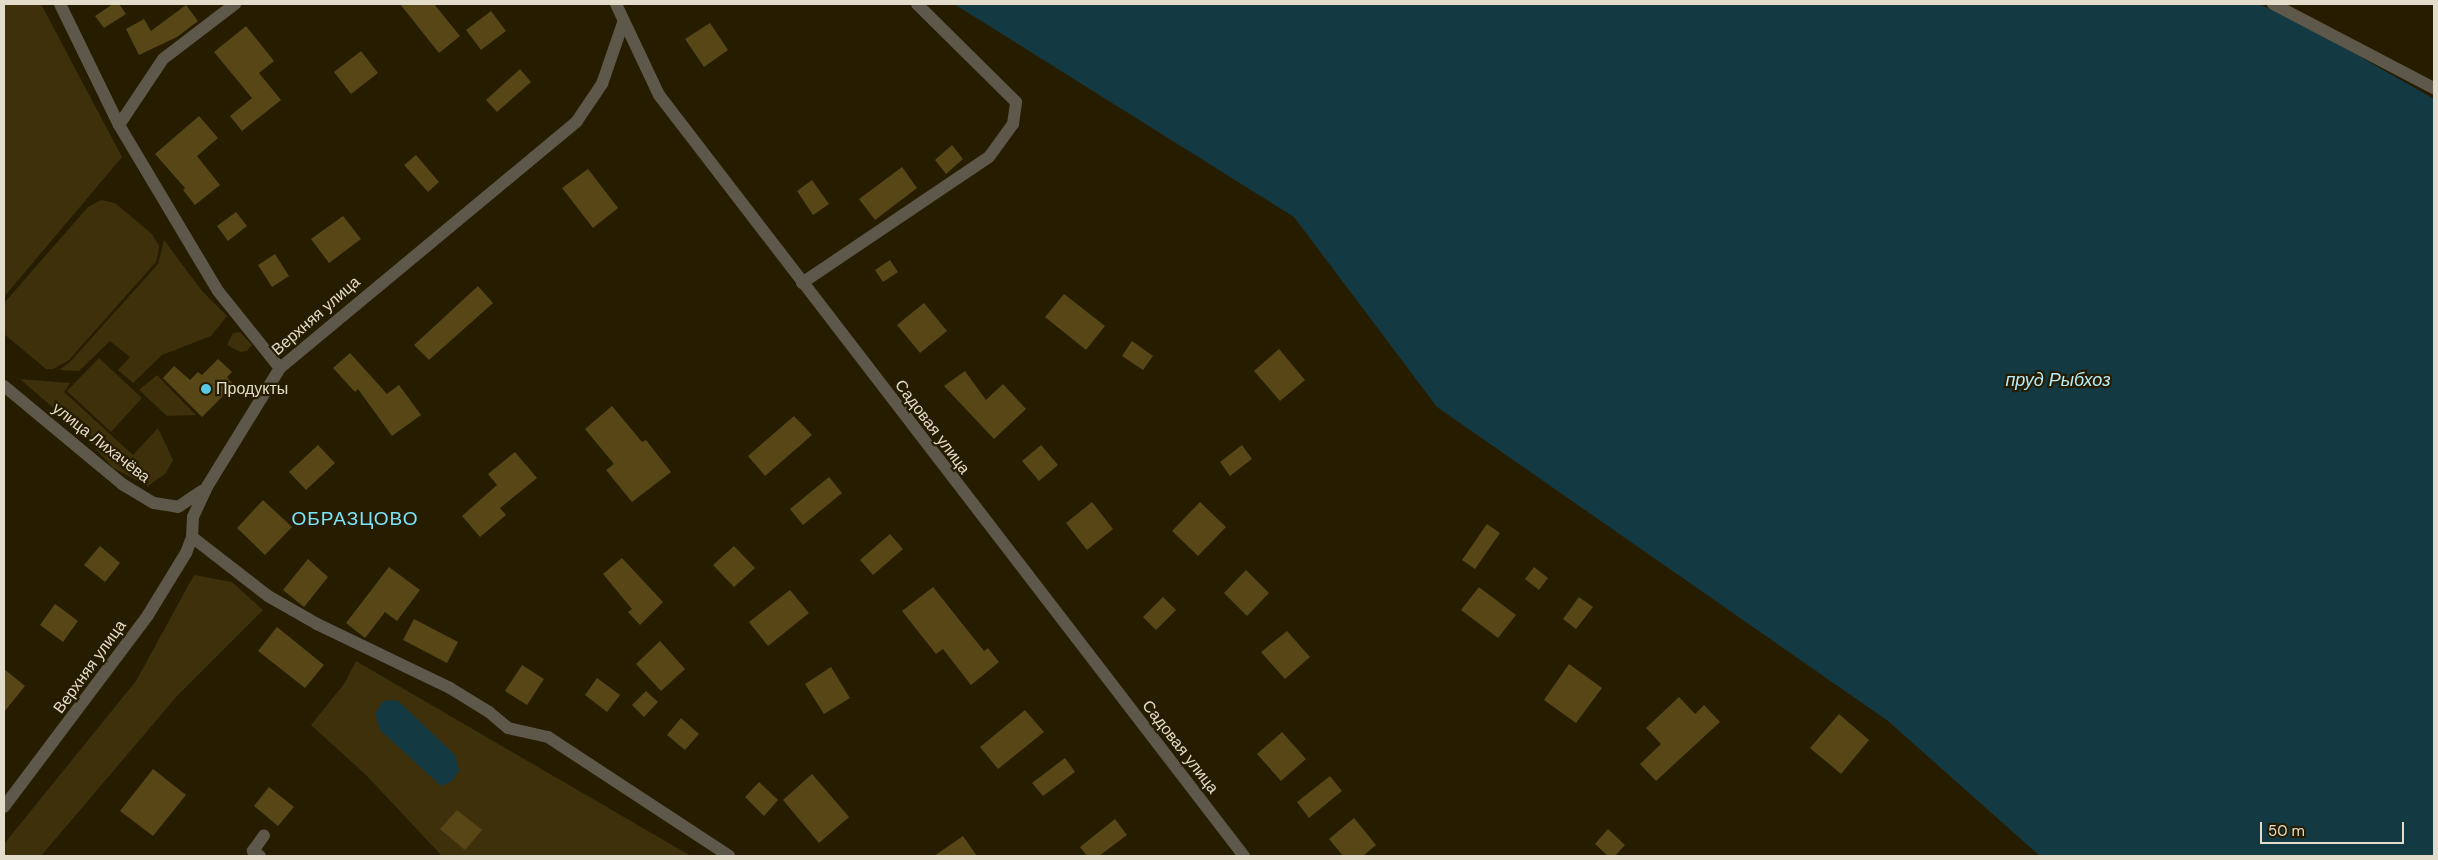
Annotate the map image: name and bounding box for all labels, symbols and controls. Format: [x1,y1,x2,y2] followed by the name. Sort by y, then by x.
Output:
[268,272,364,360] street label: Верхняя улица
[2005,369,2111,391] water label: пруд Рыбхоз
[890,376,974,478] street label: Садовая улица
[216,379,288,399] place label: Продукты
[200,383,212,395] marker: Продукты
[48,399,154,487] street label: улица Лихачёва
[290,508,420,530] district label: ОБРАЗЦОВО
[50,617,130,717] street label: Верхняя улица
[1138,697,1222,797] street label: Садовая улица
[2263,812,2407,844] scale bar
[2268,821,2305,841] text: 50 m

